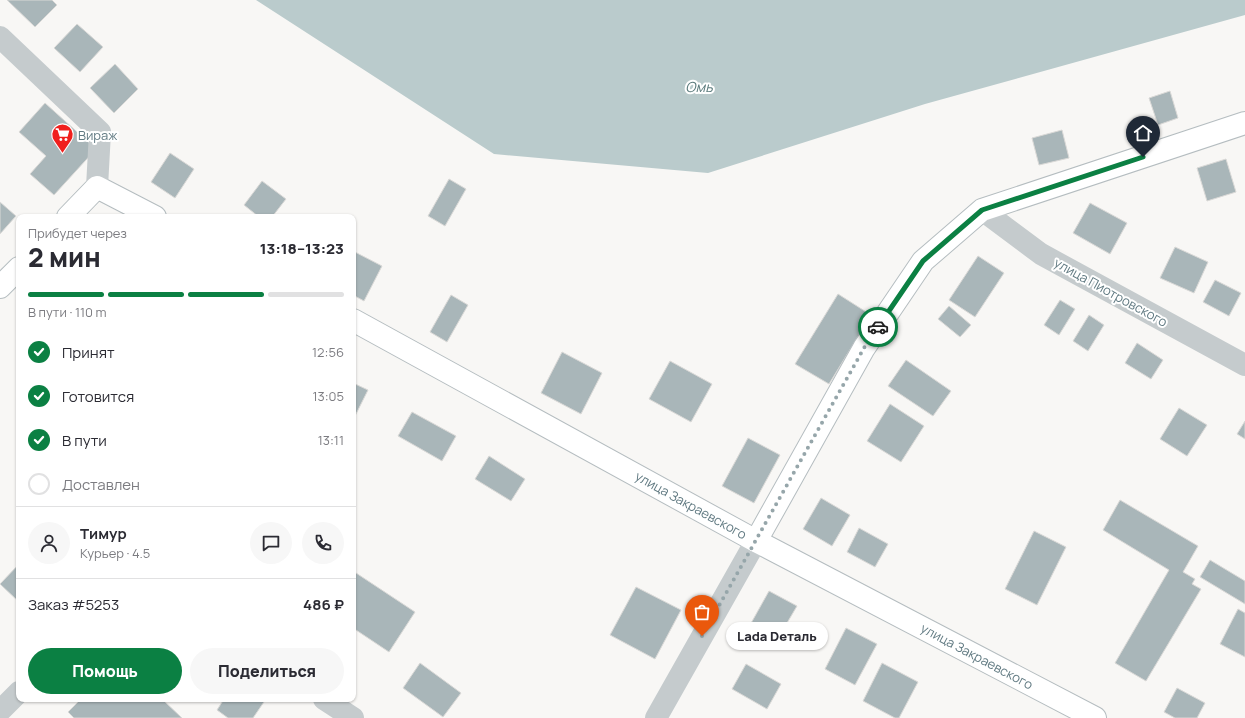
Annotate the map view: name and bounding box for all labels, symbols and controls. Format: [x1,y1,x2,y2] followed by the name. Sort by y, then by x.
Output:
[685,77,713,96] water label: Омь
[1126,116,1160,157] pin
[49,122,75,155] supermarket icon: Вираж
[1132,122,1154,144] icon: home
[78,126,117,144] place label: Вираж
[28,224,127,242] text: Прибудет через
[260,238,344,259] text: 13:18–13:23
[28,239,101,275] text: 2 мин
[1051,253,1171,331] street label: улица Пиотровского
[28,303,107,321] text: В пути · 110 m
[858,307,898,347] courier
[867,316,889,338] icon: car
[28,341,50,363] icon: check
[62,342,115,363] text: Принят
[312,343,344,361] text: 12:56
[28,385,50,407] icon: check
[62,386,134,407] text: Готовится
[312,387,344,405] text: 13:05
[28,429,50,451] icon: check
[62,430,107,451] text: В пути
[318,431,344,449] text: 13:11
[632,467,750,543] street label: улица Закраевского
[62,474,140,495] text: Доставлен
[28,522,70,564] button: person
[250,522,292,564] button: chat
[302,522,344,564] button: phone
[80,523,127,544] text: Тимур
[80,544,150,562] text: Курьер · 4.5
[28,594,119,615] text: Заказ #5253
[303,594,344,615] text: 486 ₽
[685,595,719,636] pin
[691,601,713,623] icon: bag
[918,619,1037,693] street label: улица Закраевского
[726,622,828,650] callout: Lada Dеталь
[737,627,817,645] text: Lada Dеталь
[28,648,182,694] button: Помощь
[190,648,344,694] button: Поделиться

